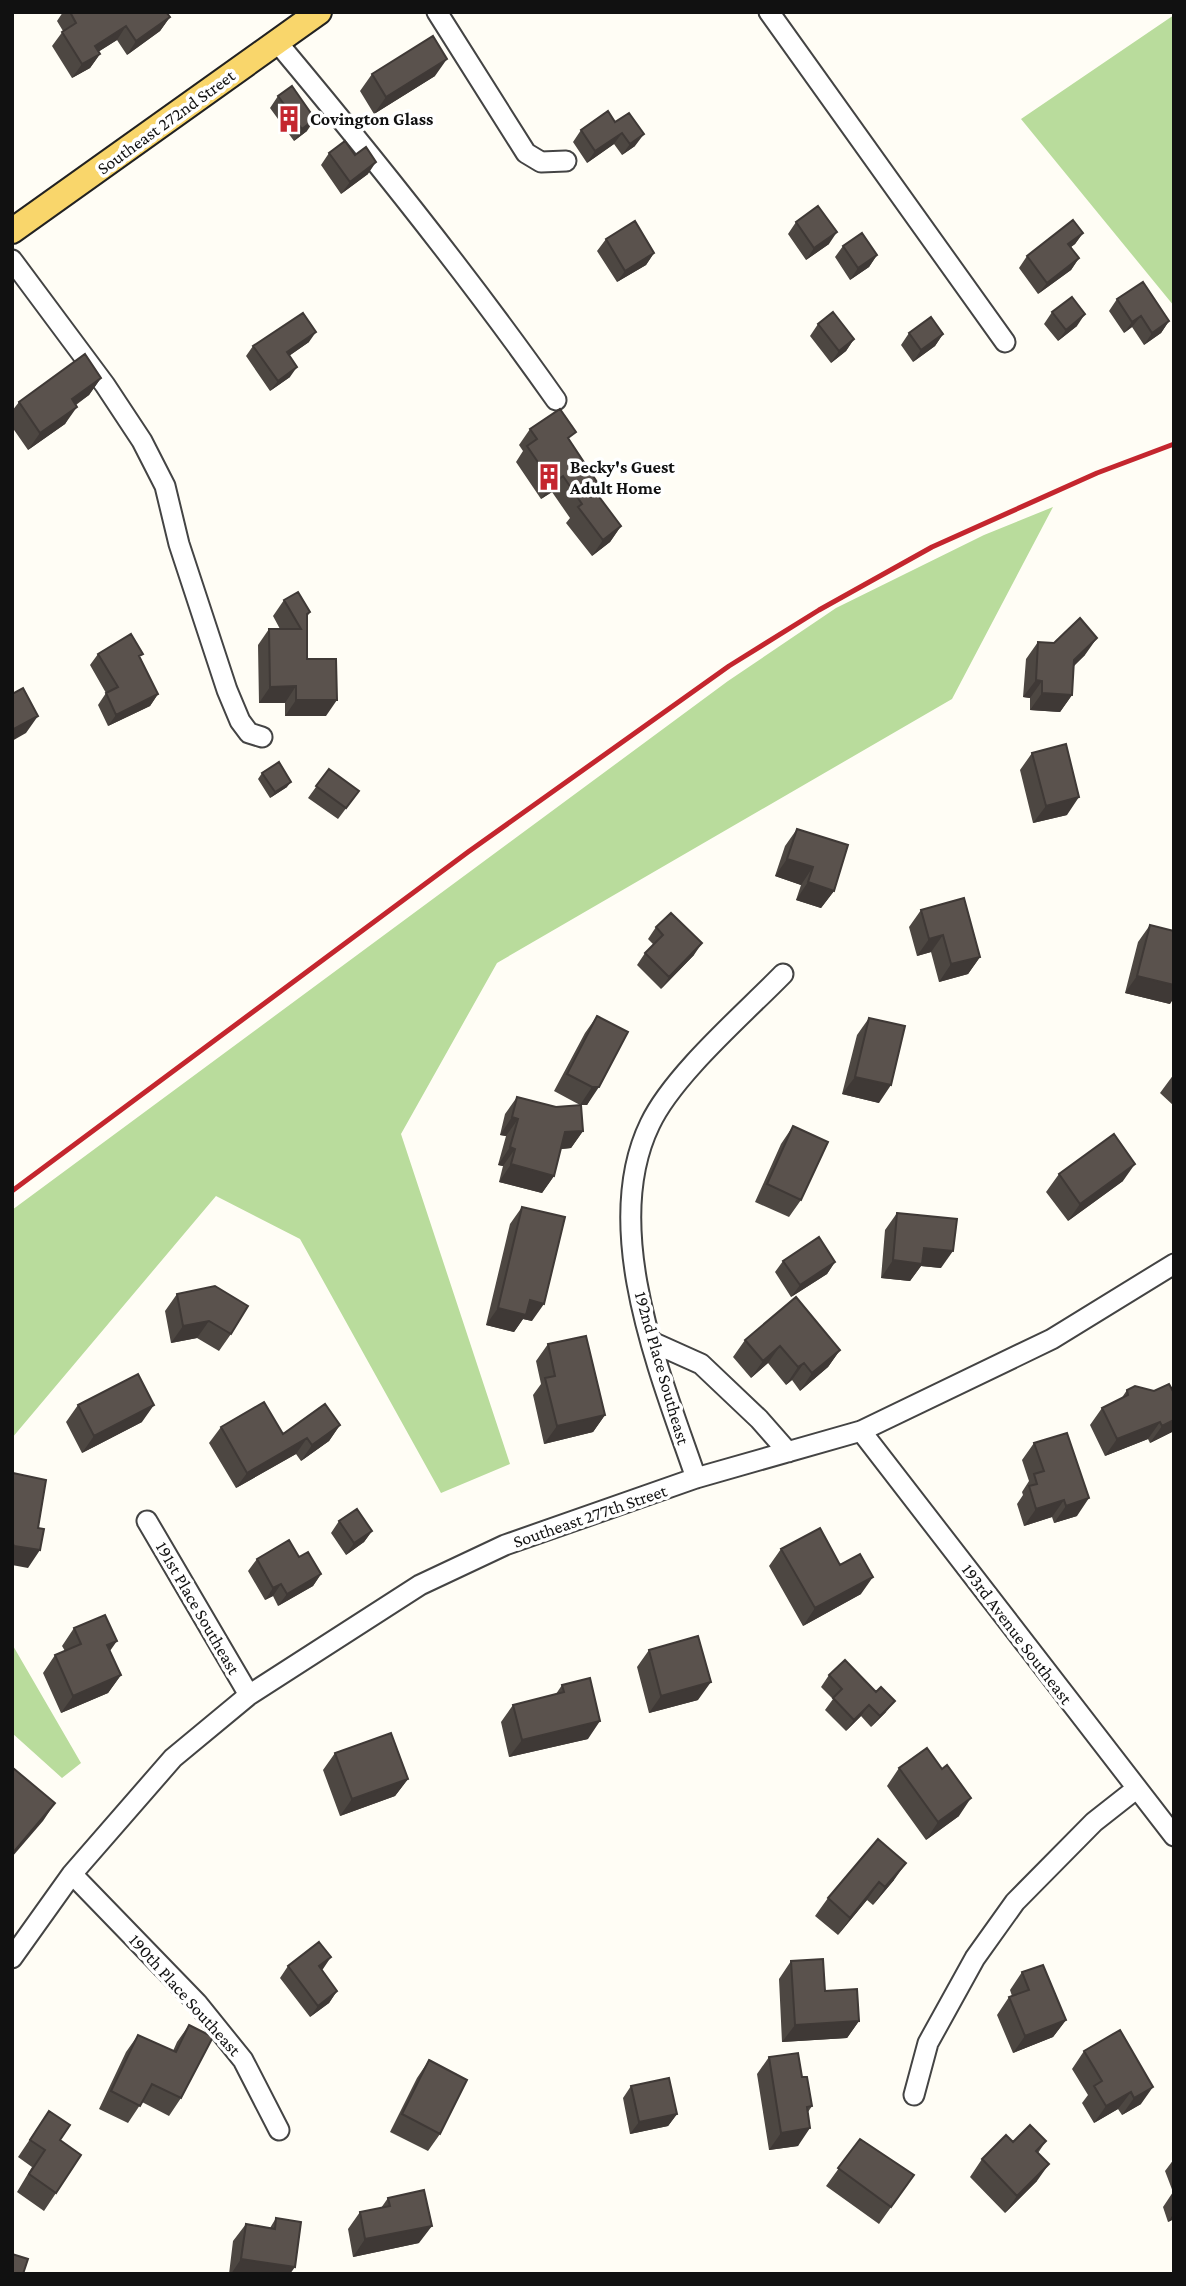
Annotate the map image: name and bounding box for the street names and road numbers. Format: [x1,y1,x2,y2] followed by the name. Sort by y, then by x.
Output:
[93,65,239,179] street label: Southeast 272nd Street
[631,1289,694,1448] street label: 192nd Place Southeast
[511,1480,670,1552] street label: Southeast 277th Street
[152,1538,245,1679] street label: 191st Place Southeast
[958,1560,1077,1709] street label: 193rd Avenue Southeast
[125,1930,246,2061] street label: 190th Place Southeast

